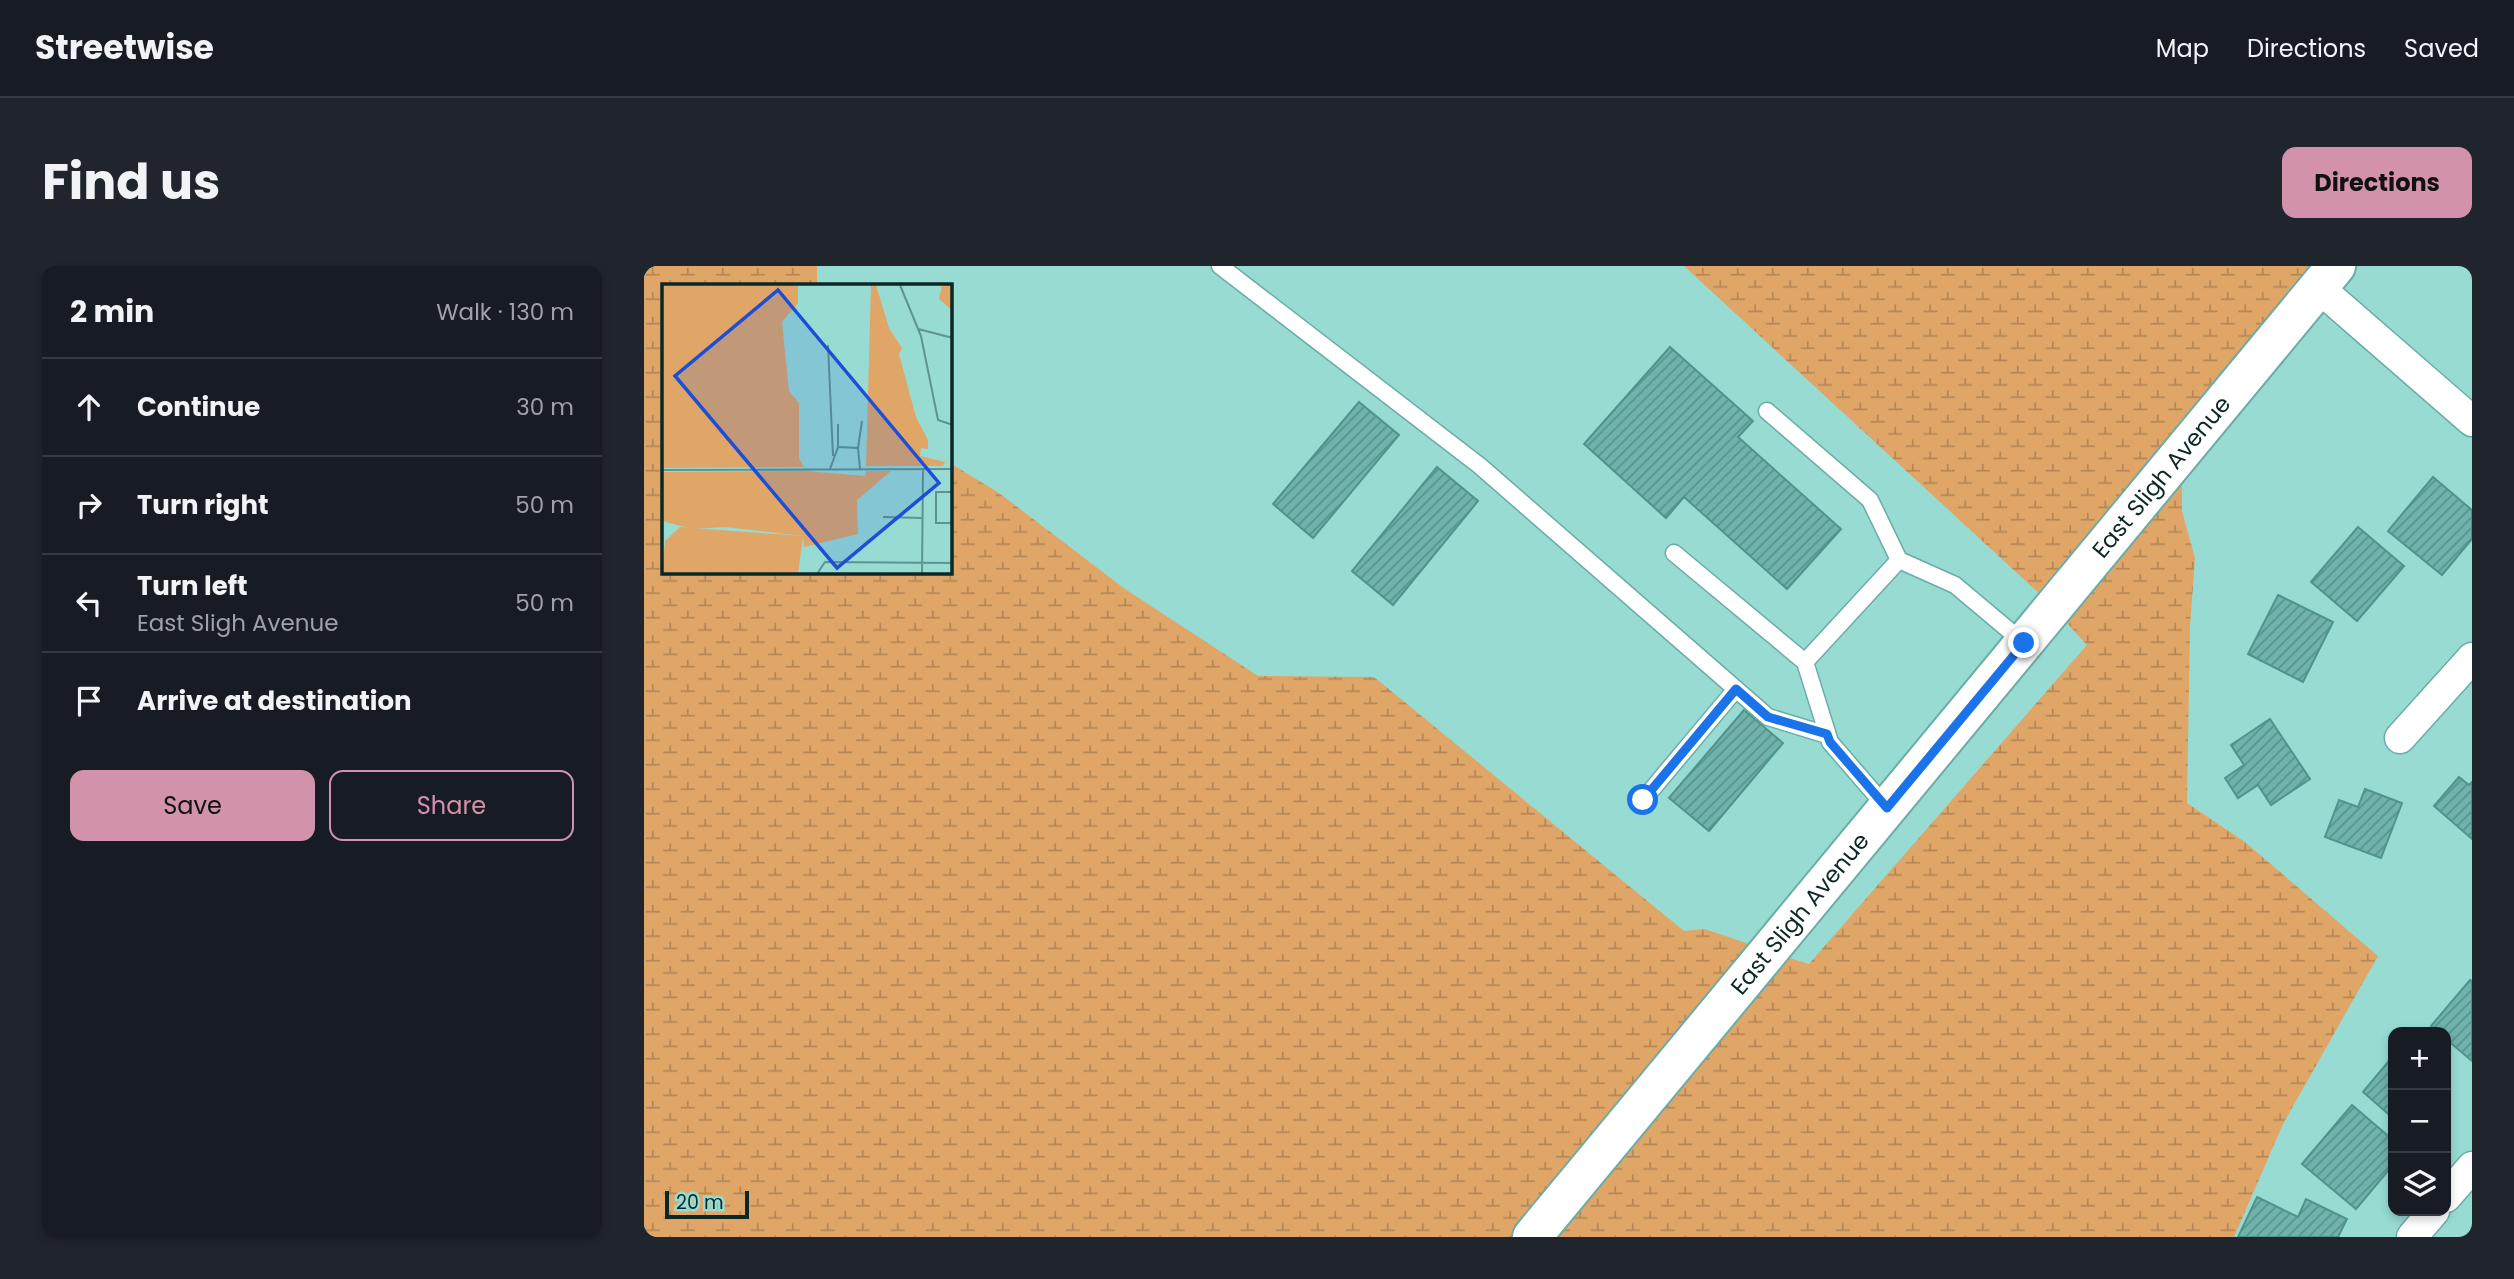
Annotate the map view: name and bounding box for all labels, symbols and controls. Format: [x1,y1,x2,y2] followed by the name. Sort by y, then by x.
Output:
[35,24,214,71] text: Streetwise
[2156,32,2209,65] text: Map
[2247,32,2366,65] text: Directions
[2404,32,2479,65] text: Saved
[2282,147,2472,218] button: Directions
[42,148,220,216] text: Find us
[662,284,952,574] inset map
[70,290,154,333] text: 2 min
[436,296,574,328] text: Walk · 130 m
[70,388,108,426] icon: ahead
[137,389,260,425] text: Continue
[2085,389,2238,565] street label: East Sligh Avenue
[516,391,574,423] text: 30 m
[70,486,108,524] icon: right
[137,487,269,523] text: Turn right
[515,489,574,521] text: 50 m
[137,568,248,604] text: Turn left
[70,584,108,622] icon: left
[515,587,574,619] text: 50 m
[137,607,338,639] text: East Sligh Avenue
[2008,627,2039,658] route end
[70,682,108,720] icon: arrive
[137,683,412,719] text: Arrive at destination
[70,770,315,841] button: Save
[329,770,574,841] button: Share
[1627,784,1658,815] route start
[1723,826,1876,1001] street label: East Sligh Avenue
[2388,1027,2451,1216] map controls
[2388,1027,2451,1090] button: +
[2388,1090,2451,1153] button: −
[2388,1153,2451,1216] button: layers
[665,1188,749,1220] scale bar
[676,1189,724,1216] text: 20 m

